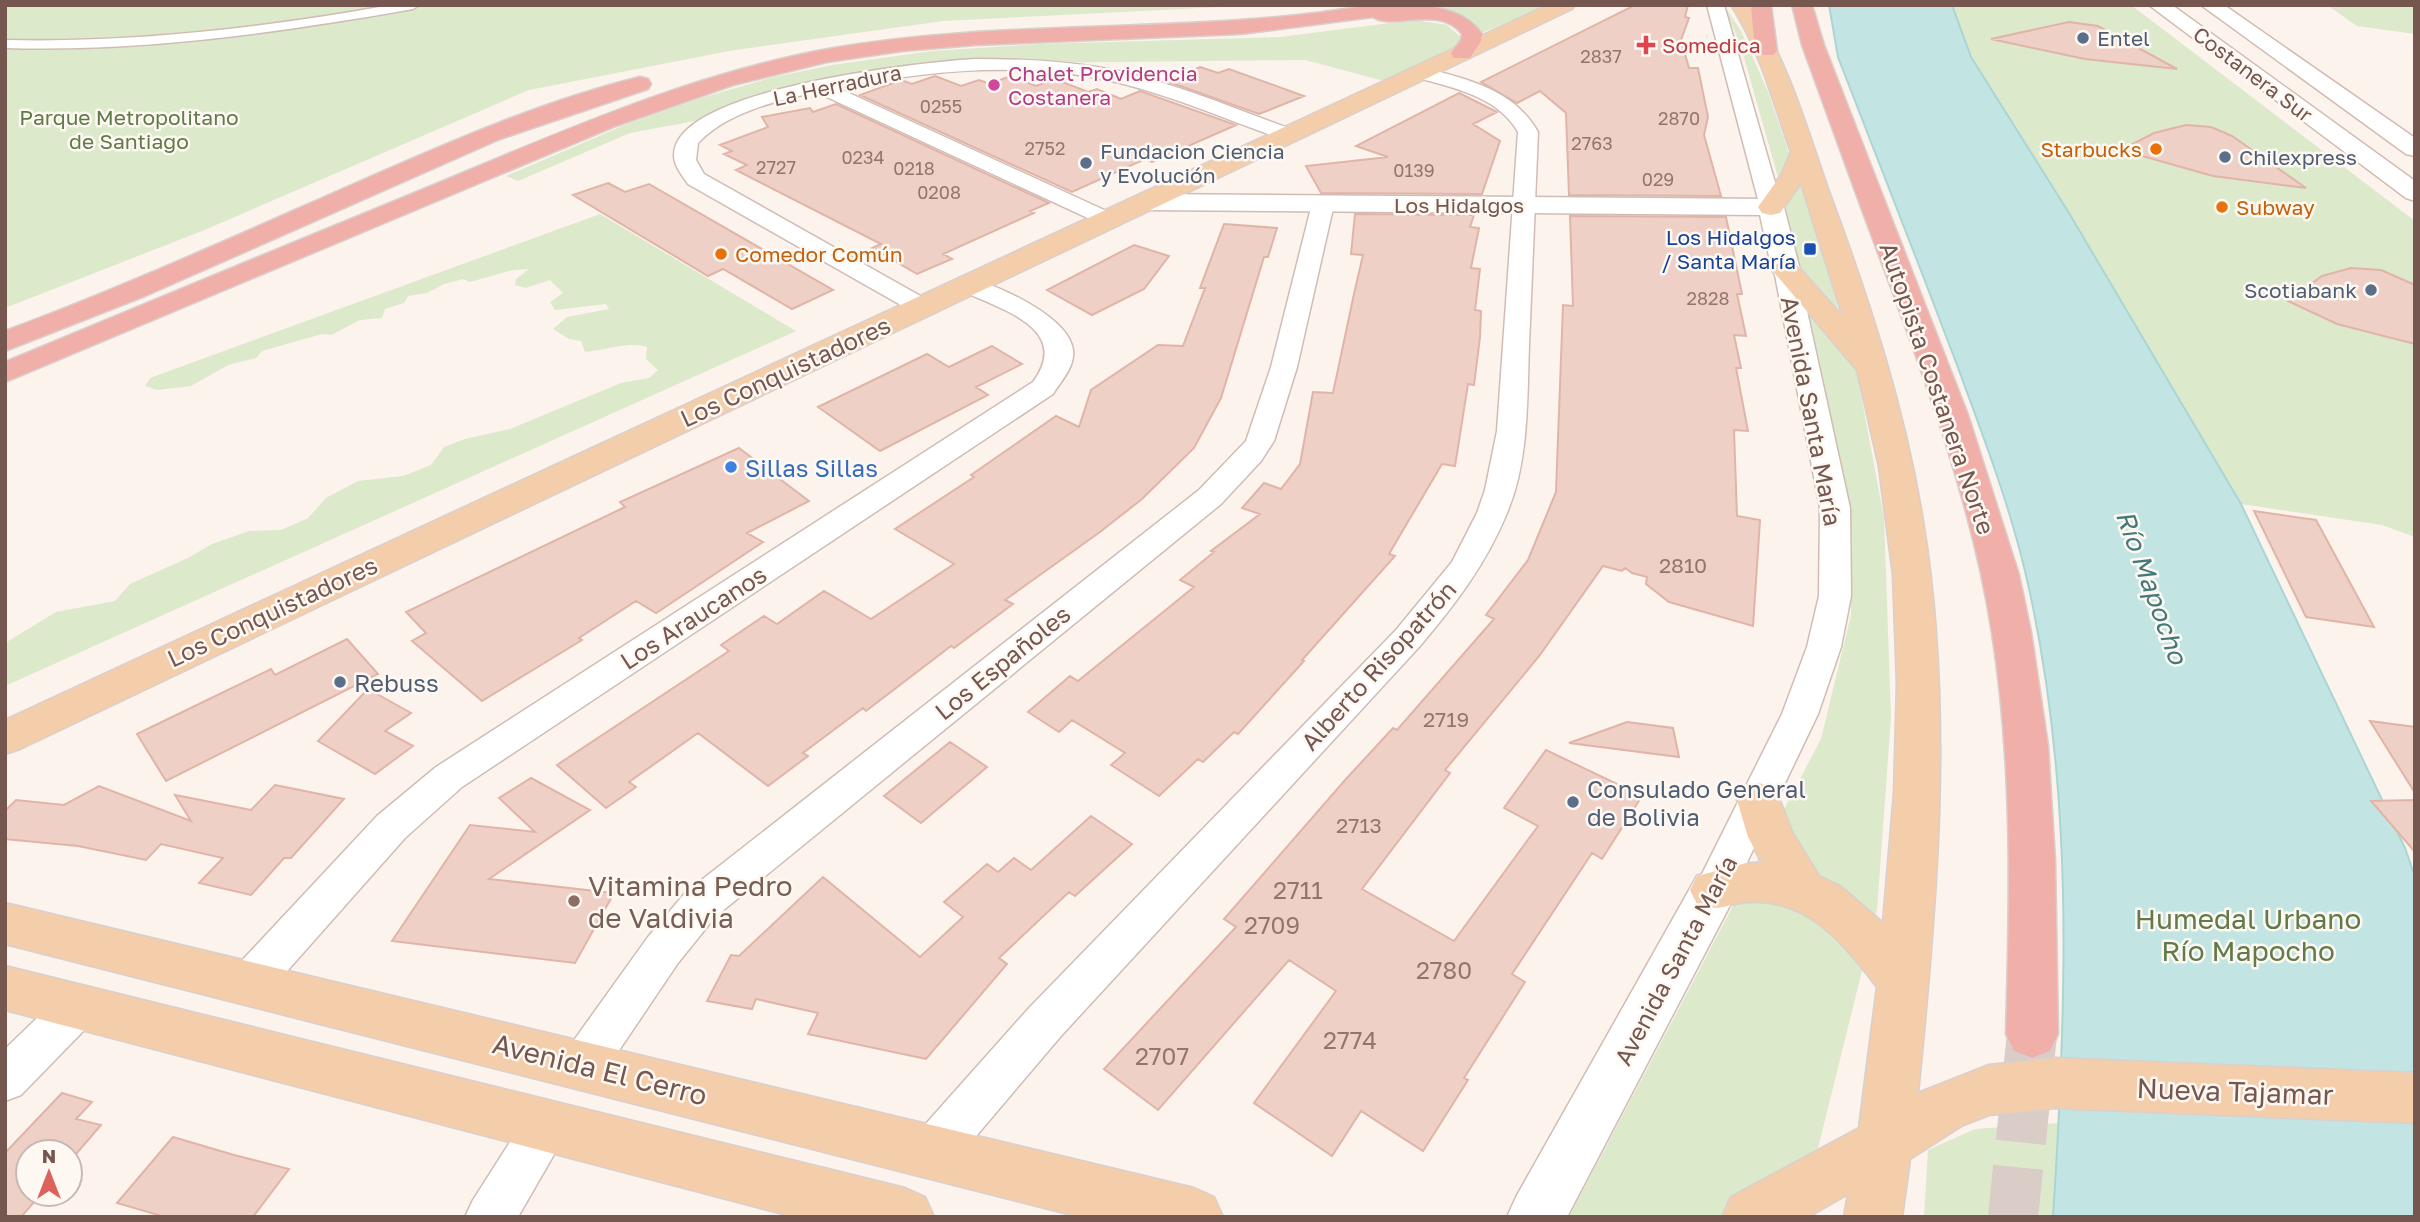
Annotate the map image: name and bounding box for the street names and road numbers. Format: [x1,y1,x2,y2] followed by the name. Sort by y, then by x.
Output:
[2188,21,2318,127] street label: Costanera Sur
[770,59,904,111] street label: La Herradura
[1394,192,1524,218] street label: Los Hidalgos
[1874,238,2002,538] street label: Autopista Costanera Norte
[1776,294,1848,528] street label: Avenida Santa María
[675,310,895,432] street label: Los Conquistadores
[162,550,382,672] street label: Los Conquistadores
[614,559,772,675] street label: Los Araucanos
[1294,574,1462,756] street label: Alberto Risopatrón
[929,599,1075,725] street label: Los Españoles
[1607,850,1743,1070] street label: Avenida Santa María
[489,1026,711,1112] street label: Avenida El Cerro
[2136,1071,2334,1111] street label: Nueva Tajamar

